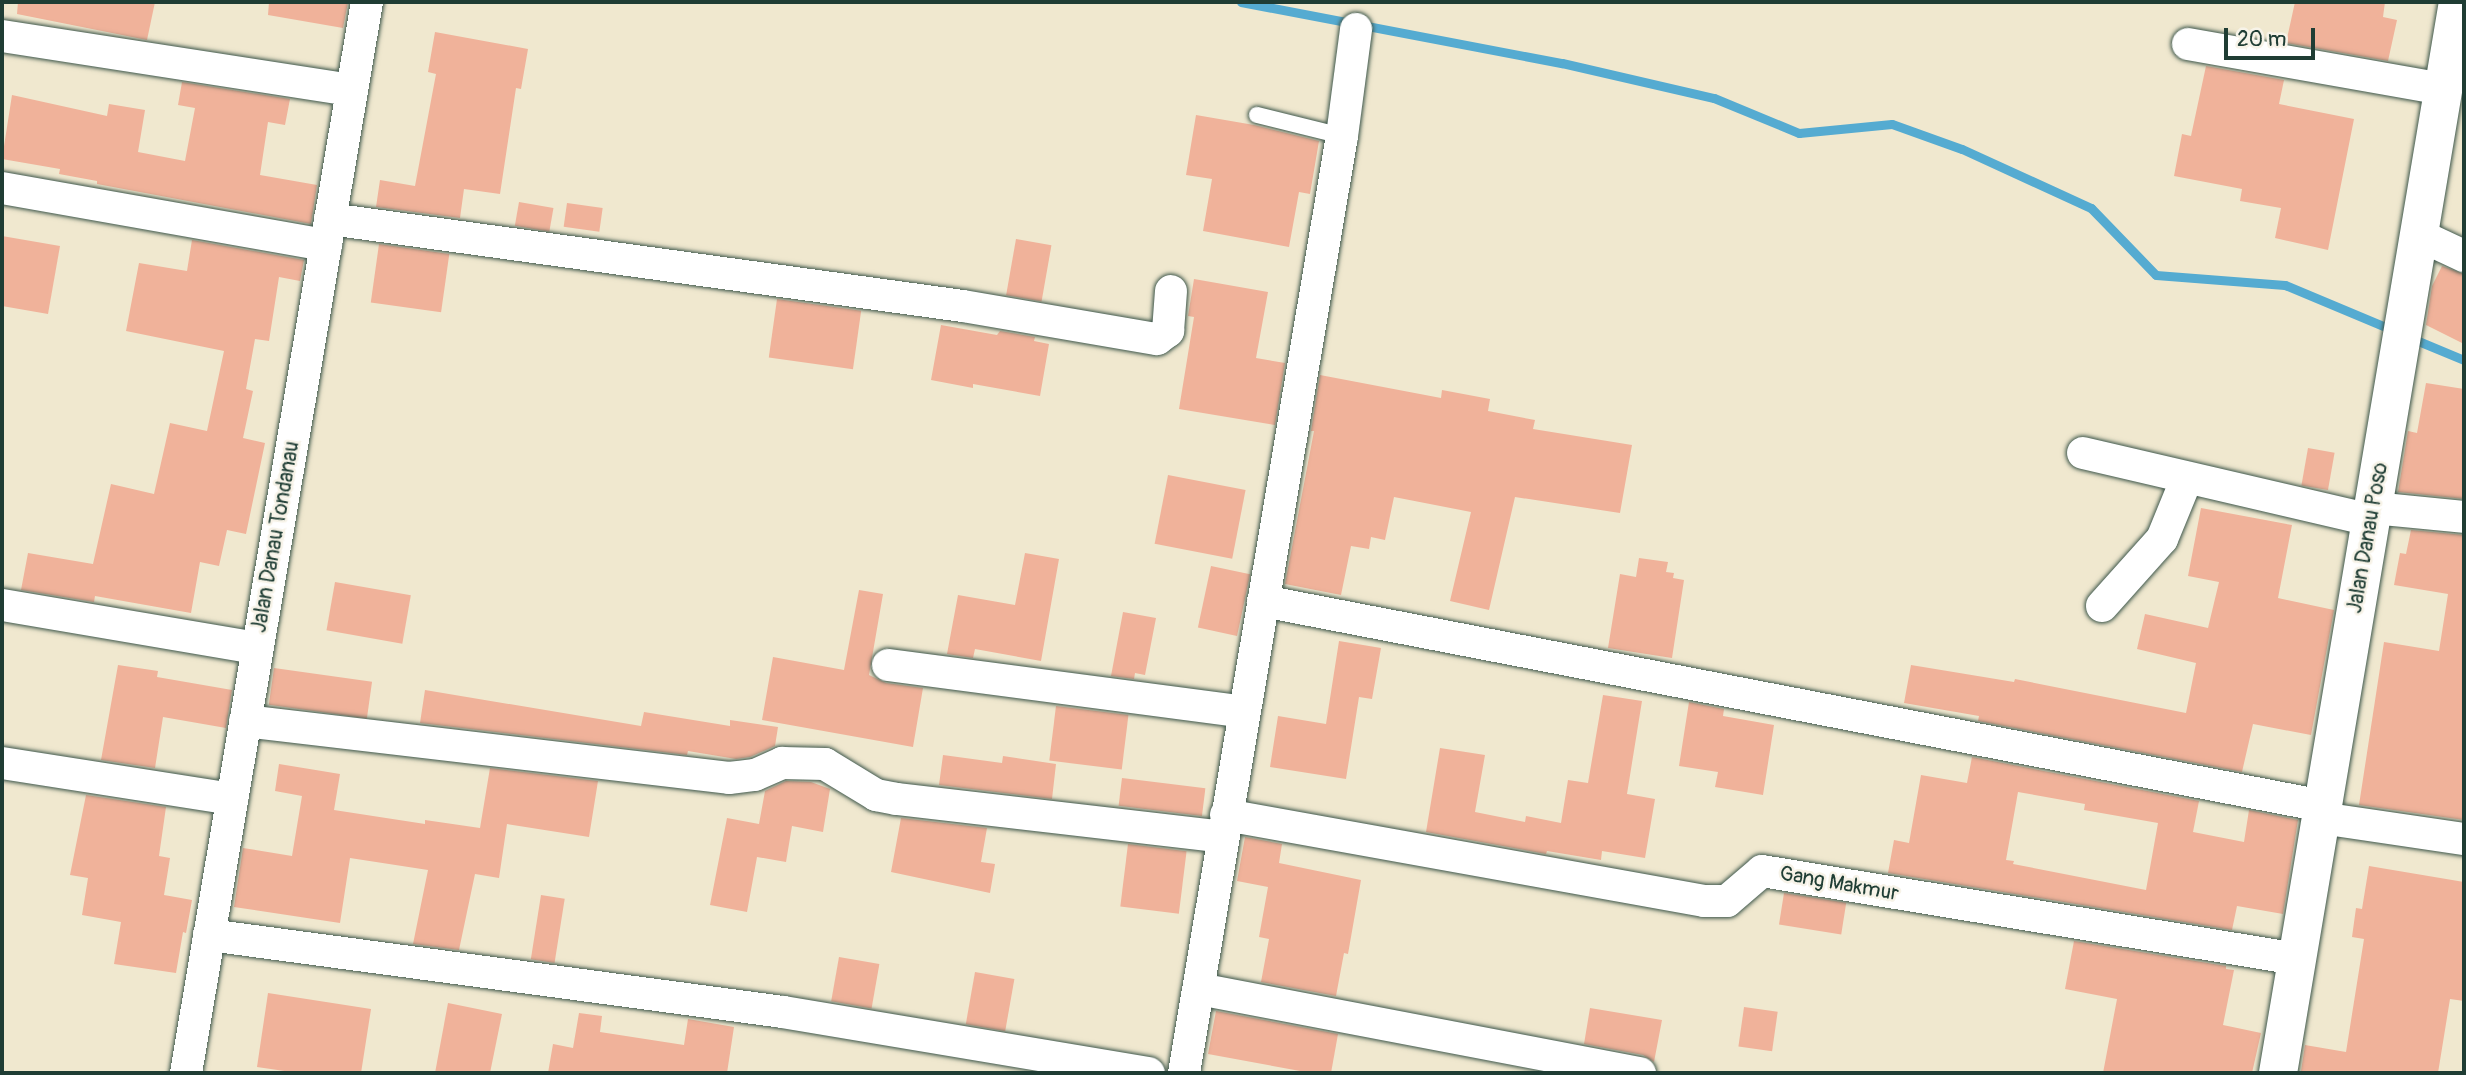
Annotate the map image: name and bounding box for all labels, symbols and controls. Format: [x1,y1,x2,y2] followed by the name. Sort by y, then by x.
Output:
[2228,14,2319,58] scale bar
[2237,26,2286,53] text: 20 m
[247,439,305,635] street label: Jalan Danau Tondanau
[2342,461,2394,615] street label: Jalan Danau Poso
[1778,861,1900,907] street label: Gang Makmur

